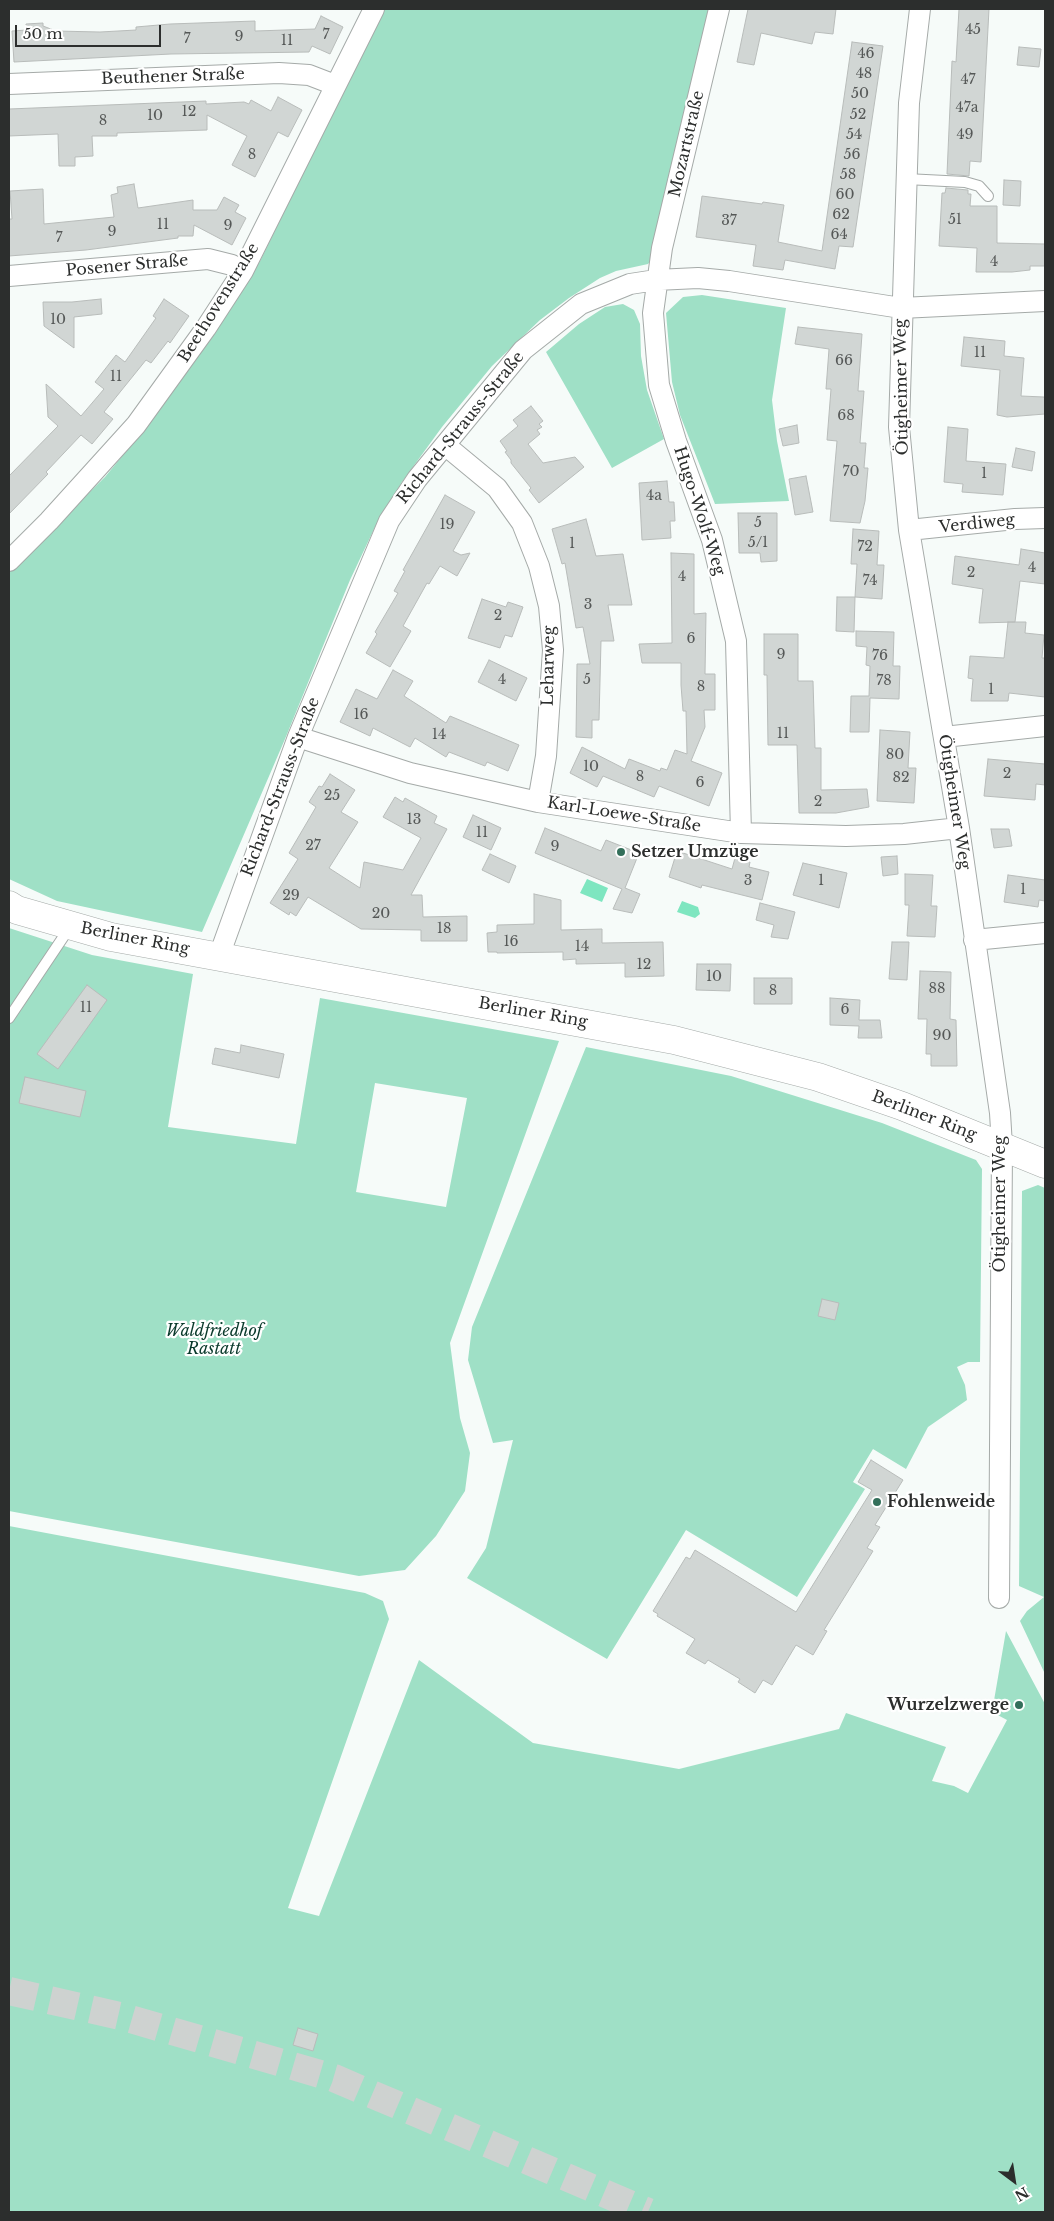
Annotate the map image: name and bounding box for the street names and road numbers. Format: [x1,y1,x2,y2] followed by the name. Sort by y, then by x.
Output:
[101,65,245,89] street label: Beuthener Straße
[665,89,709,199] street label: Mozartstraße
[174,240,264,366] street label: Beethovenstraße
[65,251,189,281] street label: Posener Straße
[891,318,913,456] street label: Ötigheimer Weg
[394,348,528,508] street label: Richard-Strauss-Straße
[669,444,729,578] street label: Hugo-Wolf-Weg
[938,510,1016,538] street label: Verdiweg
[539,626,559,706] street label: Leharweg
[238,695,324,879] street label: Richard-Strauss-Straße
[934,733,974,871] street label: Ötigheimer Weg
[546,793,702,837] street label: Karl-Loewe-Straße
[79,919,191,959] street label: Berliner Ring
[477,994,589,1032] street label: Berliner Ring
[869,1087,979,1145] street label: Berliner Ring
[990,1136,1010,1272] street label: Ötigheimer Weg

